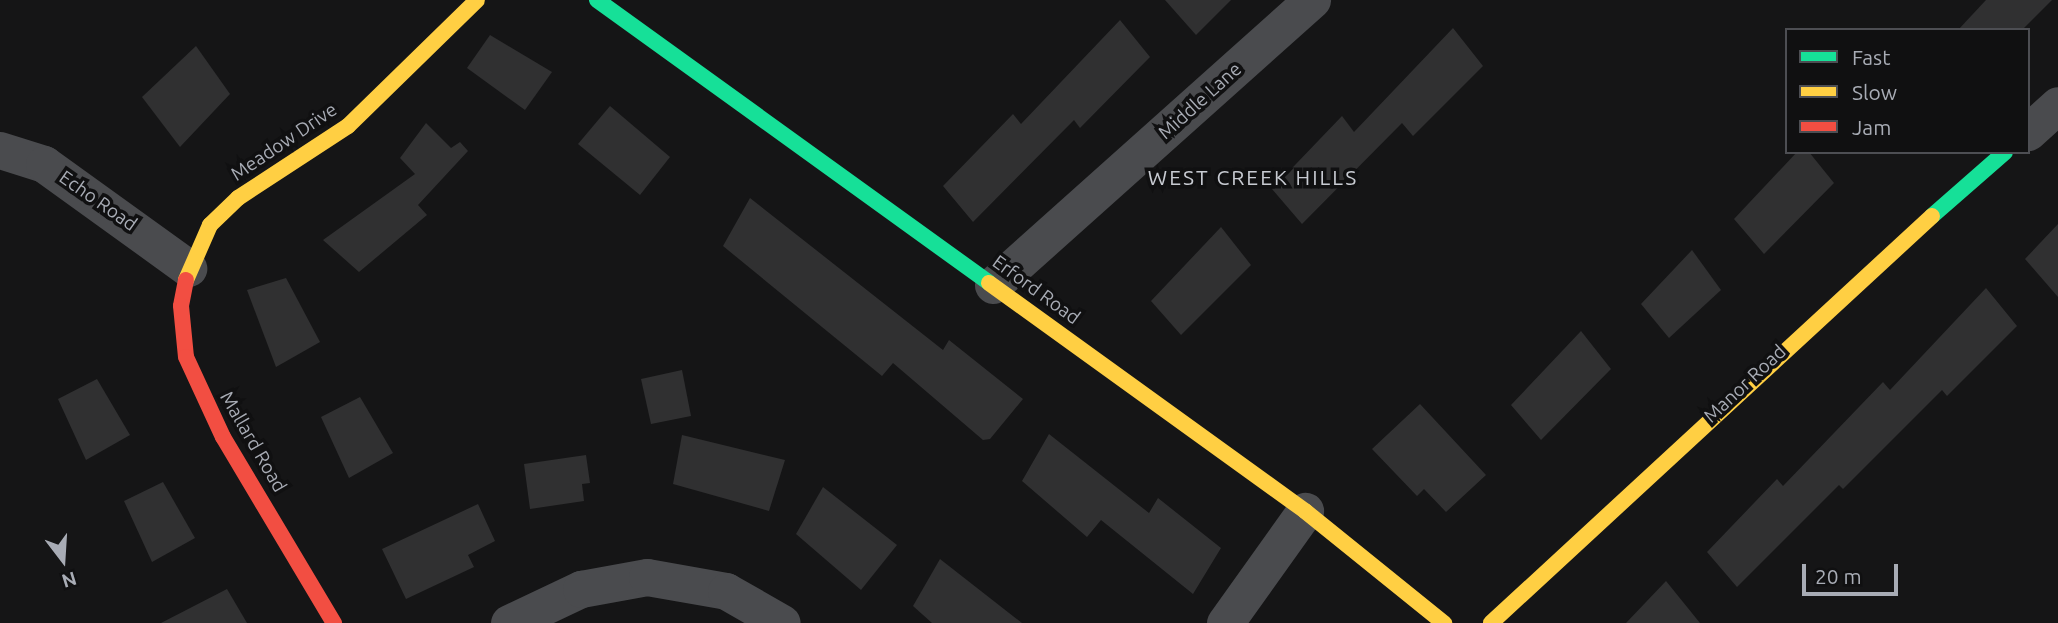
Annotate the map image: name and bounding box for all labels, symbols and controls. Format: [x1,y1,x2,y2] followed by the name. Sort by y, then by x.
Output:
[1785,28,2030,154] legend
[1852,45,1890,69] text: Fast
[1154,58,1246,144] street label: Middle Lane
[1852,80,1897,104] text: Slow
[227,98,341,186] street label: Meadow Drive
[1852,115,1891,139] text: Jam
[1150,164,1356,190] district label: WEST CREEK HILLS
[55,166,141,236] street label: Echo Road
[988,251,1084,329] street label: Erford Road
[1699,340,1791,428] street label: Manor Road
[215,388,291,496] street label: Mallard Road
[28,525,98,595] north arrow
[1806,550,1902,594] scale bar
[1815,564,1862,588] text: 20 m
[59,567,79,593] text: N

